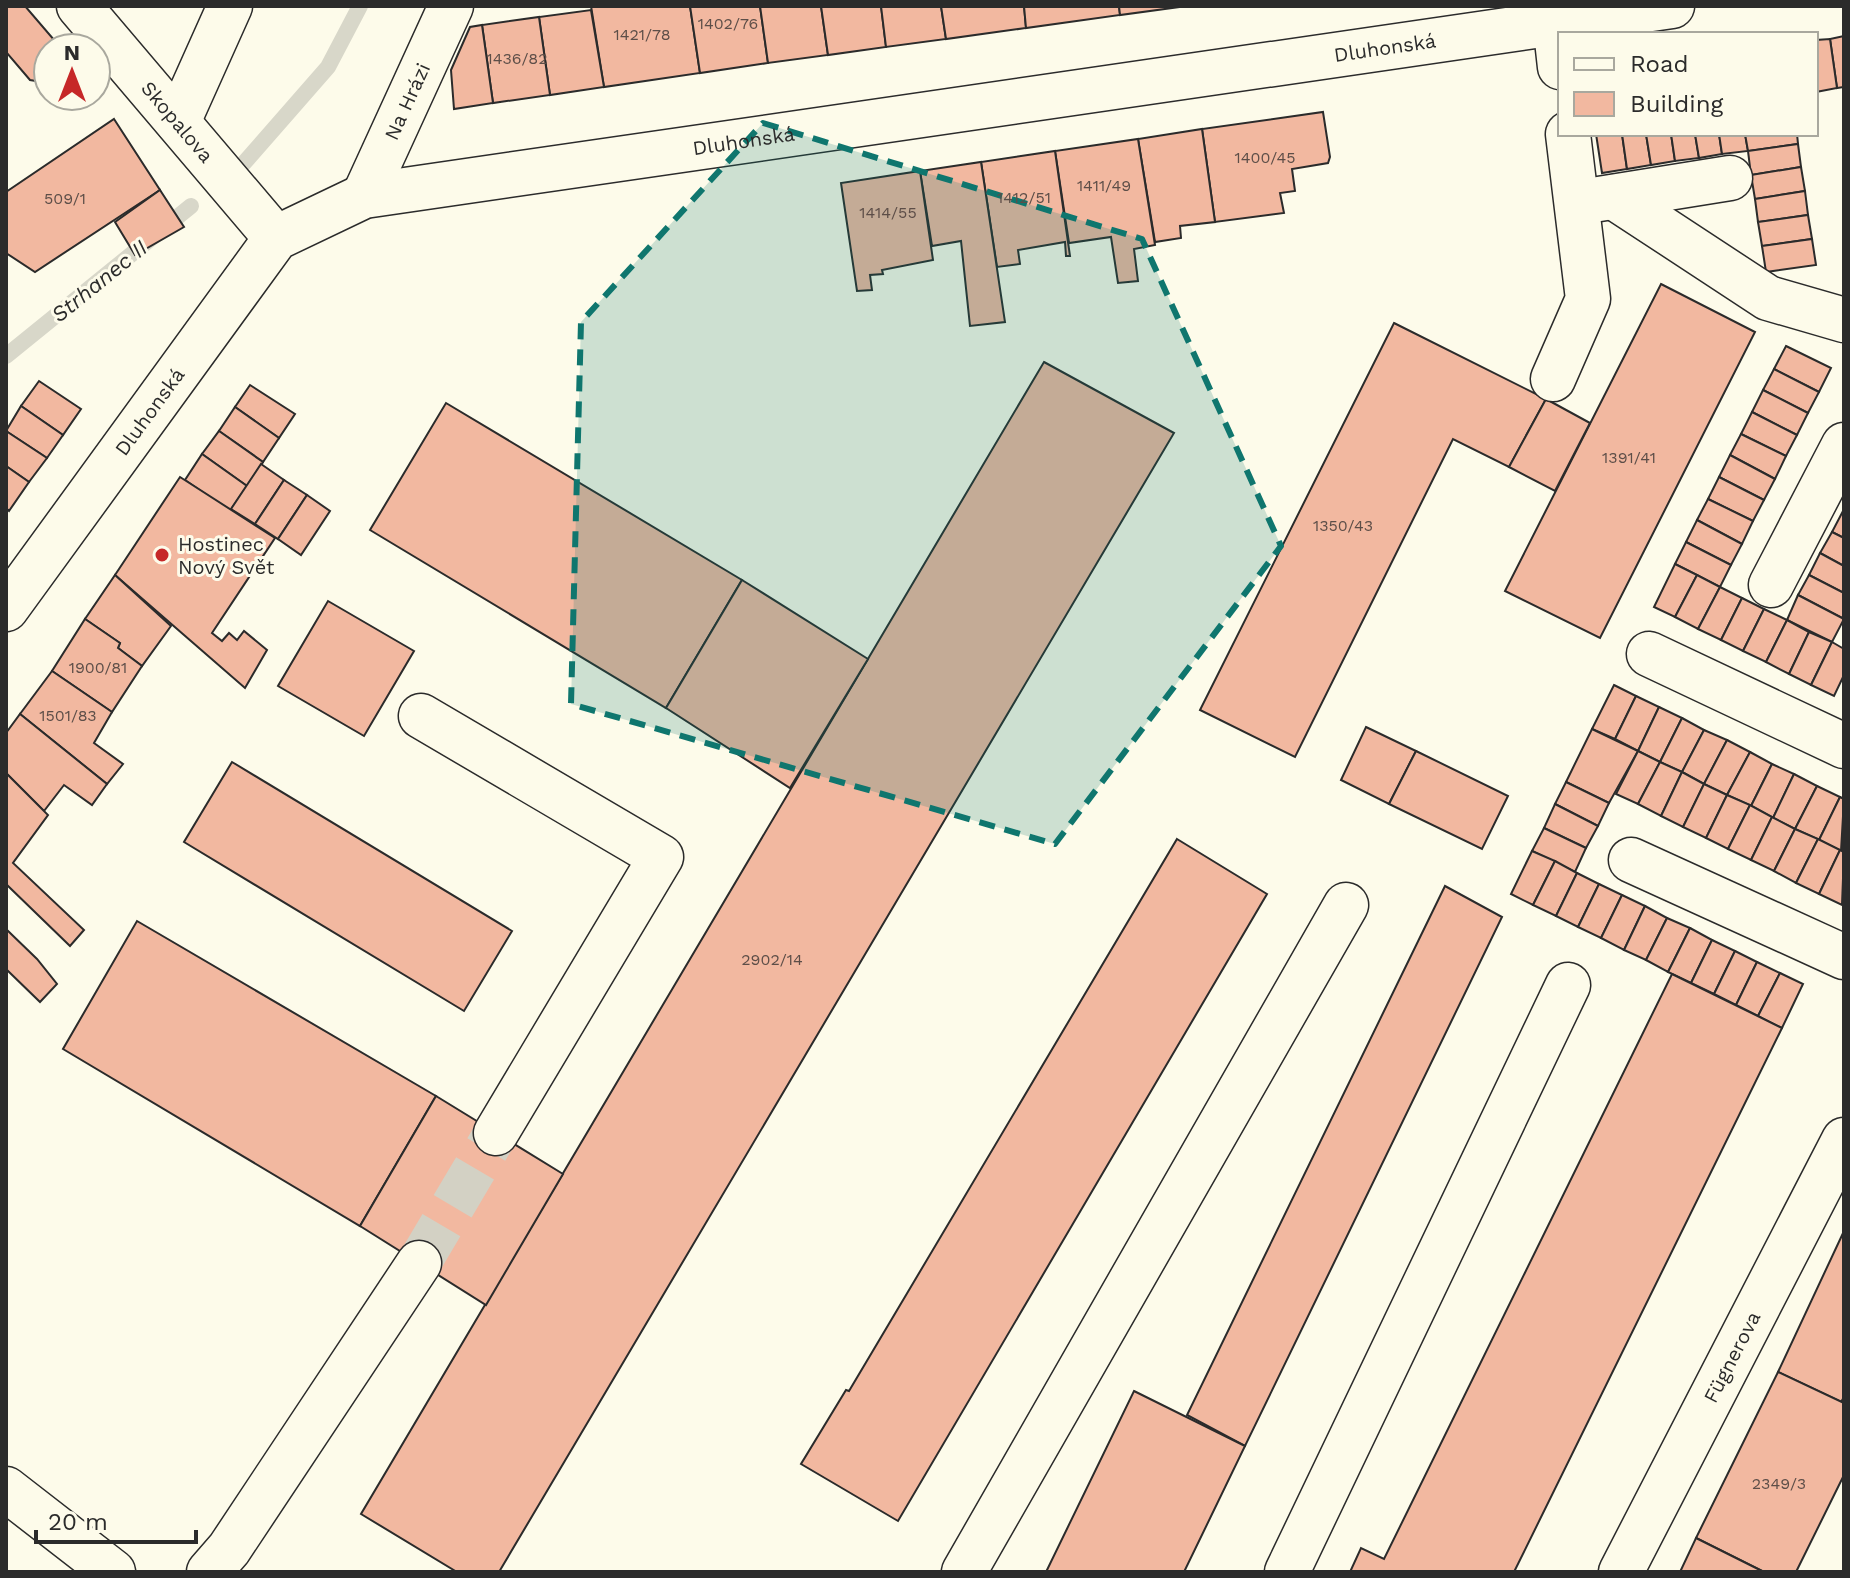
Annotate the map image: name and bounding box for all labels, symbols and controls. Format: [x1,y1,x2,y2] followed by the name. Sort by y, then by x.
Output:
[698,14,758,33] house number: 1402/76
[613,25,671,44] house number: 1421/78
[1332,28,1437,67] street label: Dluhonská
[32,32,112,112] north arrow
[1558,32,1818,136] legend
[64,40,80,65] text: N
[486,49,548,68] house number: 1436/82
[1630,50,1689,78] text: Road
[379,59,435,144] street label: Na Hrázi
[136,76,219,167] street label: Skopalova
[1630,90,1723,118] text: Building
[691,122,796,160] street label: Dluhonská
[1234,148,1296,167] house number: 1400/45
[1077,176,1131,195] house number: 1411/49
[997,188,1051,207] house number: 1412/51
[44,189,86,208] house number: 509/1
[859,203,917,222] house number: 1414/55
[47,235,153,327] water label: Strhanec II
[110,363,189,460] street label: Dluhonská
[1602,448,1656,467] house number: 1391/41
[1313,516,1373,535] house number: 1350/43
[178,532,275,579] place label: Hostinec Nový Svět
[153,546,171,564] marker: Hostinec Nový Svět
[69,658,127,677] house number: 1900/81
[39,706,97,725] house number: 1501/83
[741,950,803,969] house number: 2902/14
[1698,1307,1766,1407] street label: Fügnerova
[1752,1474,1806,1493] house number: 2349/3
[36,1494,196,1544] scale bar
[48,1508,108,1536] text: 20 m

